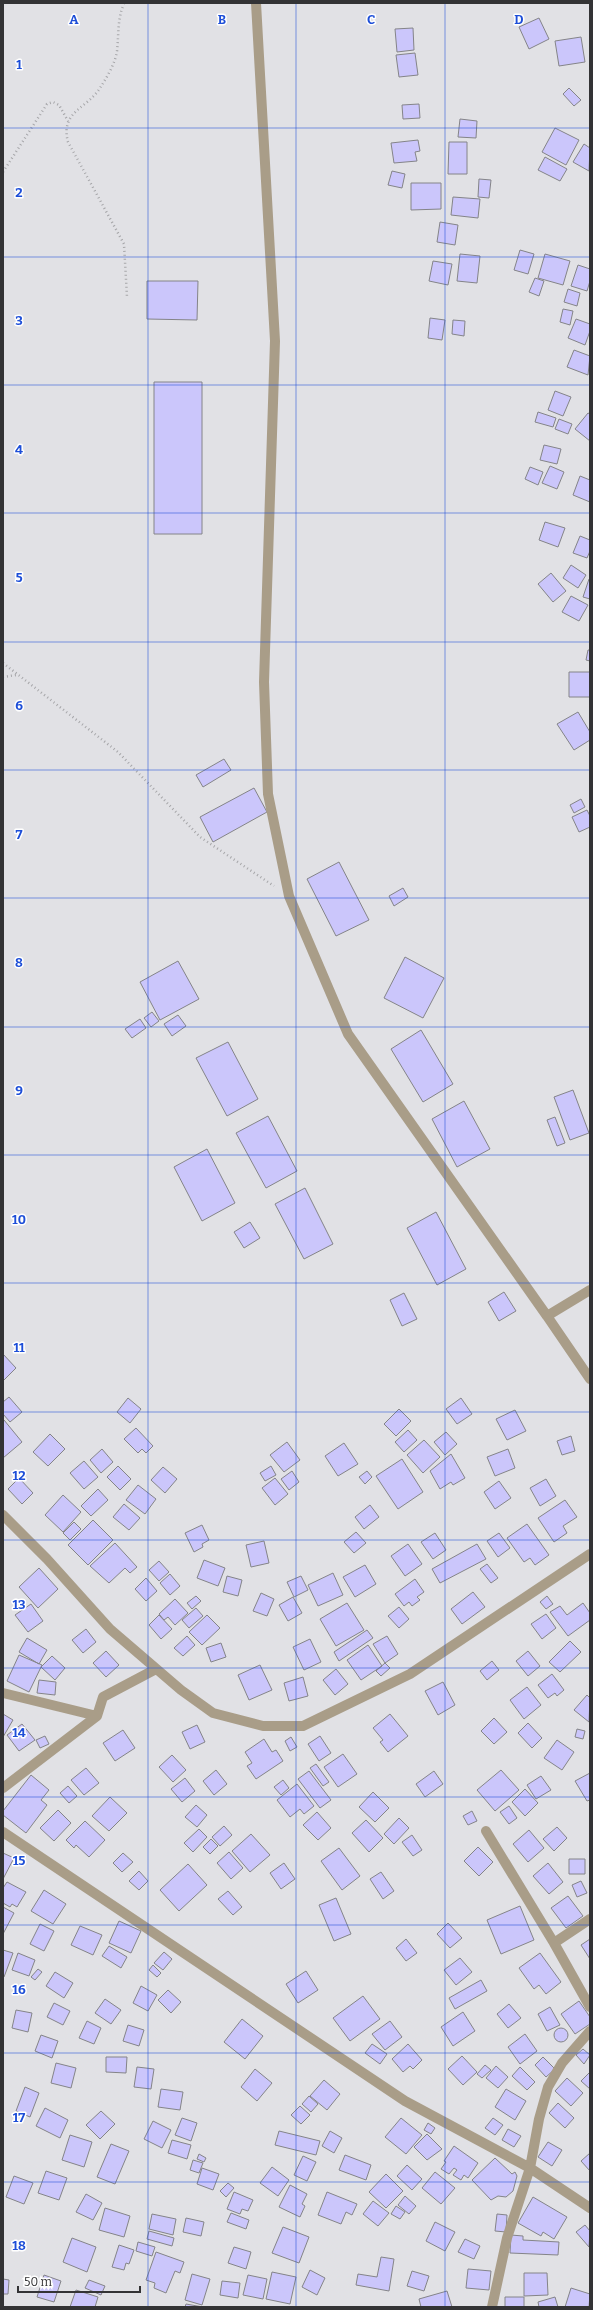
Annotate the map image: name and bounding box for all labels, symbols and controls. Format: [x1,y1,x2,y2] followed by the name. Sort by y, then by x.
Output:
[69,12,79,27] text: A
[218,12,226,27] text: B
[367,12,375,27] text: C
[514,12,524,27] text: D
[16,57,22,72] text: 1
[15,185,23,200] text: 2
[15,313,23,328] text: 3
[15,442,23,457] text: 4
[15,570,23,585] text: 5
[15,698,23,713] text: 6
[16,827,23,842] text: 7
[15,955,23,970] text: 8
[15,1083,23,1098] text: 9
[12,1212,26,1227] text: 10
[13,1340,25,1355] text: 11
[13,1468,25,1483] text: 12
[12,1597,26,1612] text: 13
[12,1725,26,1740] text: 14
[13,1853,25,1868] text: 15
[12,1982,26,1997] text: 16
[13,2110,25,2125] text: 17
[12,2238,26,2253] text: 18
[18,2268,140,2294] scale bar
[24,2275,53,2289] text: 50 m

